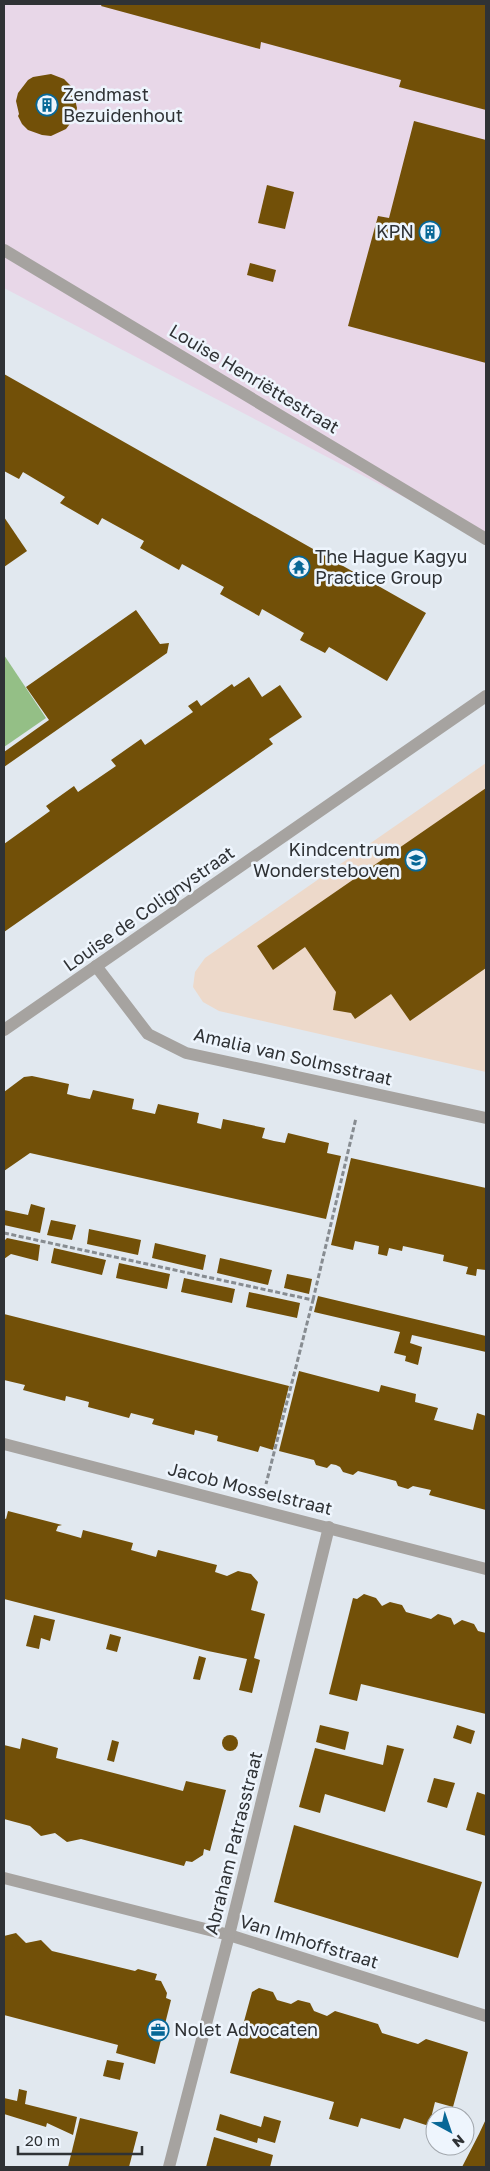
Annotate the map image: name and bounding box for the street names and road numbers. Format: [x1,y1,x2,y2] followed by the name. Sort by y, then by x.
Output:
[166,319,343,438] street label: Louise Henriëttestraat
[59,841,238,976] street label: Louise de Colignystraat
[192,1022,395,1090] street label: Amalia van Solmsstraat
[166,1457,335,1519] street label: Jacob Mosselstraat
[200,1749,266,1937] street label: Abraham Patrasstraat
[237,1909,381,1973] street label: Van Imhoffstraat

